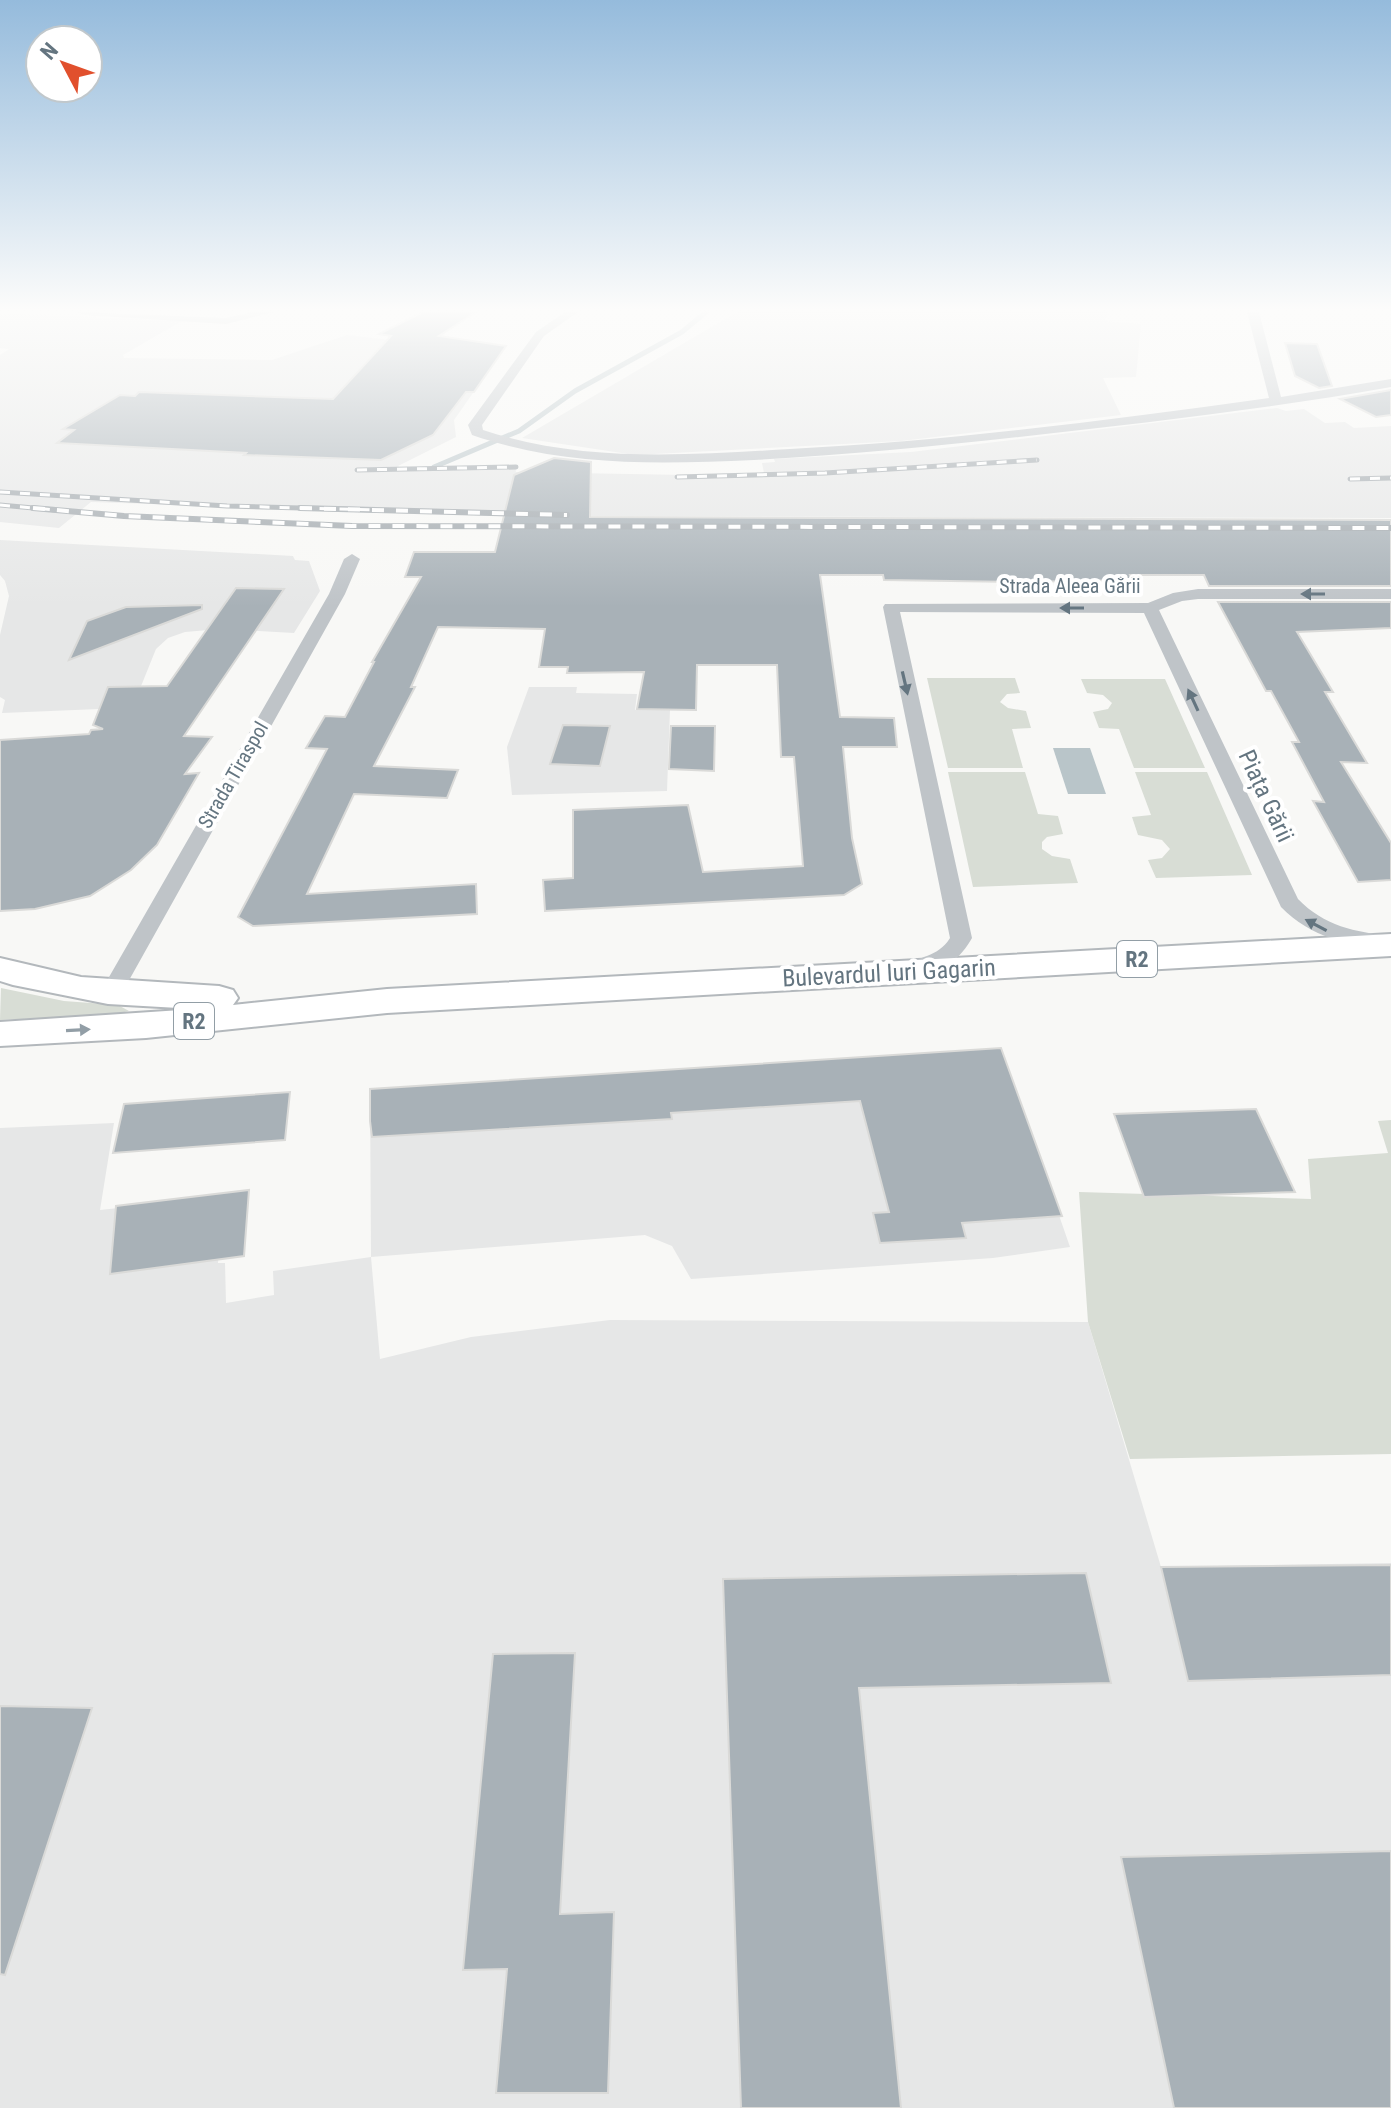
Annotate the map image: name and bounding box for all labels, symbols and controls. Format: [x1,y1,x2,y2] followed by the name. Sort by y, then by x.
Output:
[24,24,104,104] north arrow
[35,38,63,64] text: N
[999,574,1141,598] street label: Strada Aleea Gării
[1300,588,1325,600] one-way arrow
[1059,602,1084,614] one-way arrow
[900,671,912,696] one-way arrow
[1186,688,1199,712] one-way arrow
[193,717,273,833] street label: Strada Tiraspol
[1233,745,1299,847] street label: Piața Gării
[1305,918,1327,932] one-way arrow
[1117,941,1157,977] road number: R2
[781,953,997,993] street label: Bulevardul Iuri Gagarin
[174,1003,214,1039] road number: R2
[66,1023,91,1036] one-way arrow

